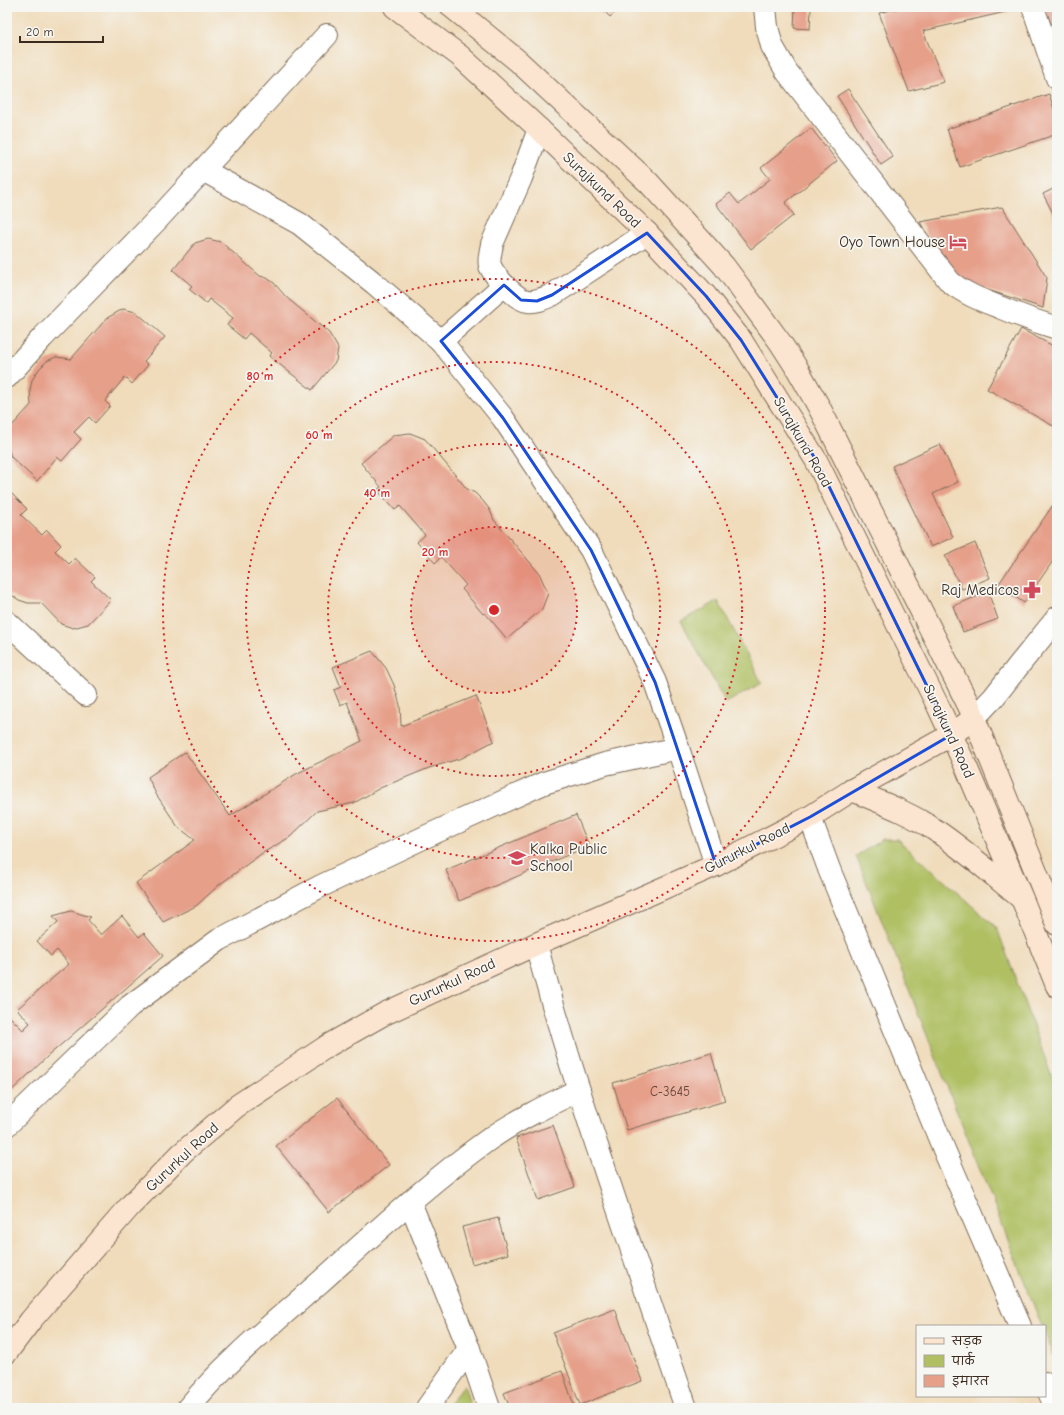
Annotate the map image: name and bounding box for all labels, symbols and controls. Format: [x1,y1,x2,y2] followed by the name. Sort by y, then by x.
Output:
[20,18,103,44] scale bar
[26,25,54,39] text: 20 m
[559,148,645,232] street label: Surajkund Road
[948,232,968,252] hotel icon: Oyo Town House
[839,233,945,251] place label: Oyo Town House
[247,369,273,383] text: 80 m
[770,394,836,490] street label: Surajkund Road
[306,428,332,442] text: 60 m
[364,486,390,500] text: 40 m
[422,545,448,559] text: 20 m
[1022,580,1042,600] pharmacy icon: Raj Medicos
[941,581,1019,599] place label: Raj Medicos
[487,603,501,617] centre of rings
[919,681,979,781] street label: Surajkund Road
[701,819,793,877] street label: Gururkul Road
[530,840,607,875] place label: Kalka Public School
[507,848,527,868] school or university icon: Kalka Public School
[406,954,498,1010] street label: Gururkul Road
[650,1084,690,1099] house number: C-3645
[142,1119,222,1195] street label: Gururkul Road
[916,1325,1046,1397] legend
[951,1334,983,1349] text: सड़क
[951,1351,976,1368] text: पार्क
[952,1374,990,1388] text: इमारत

